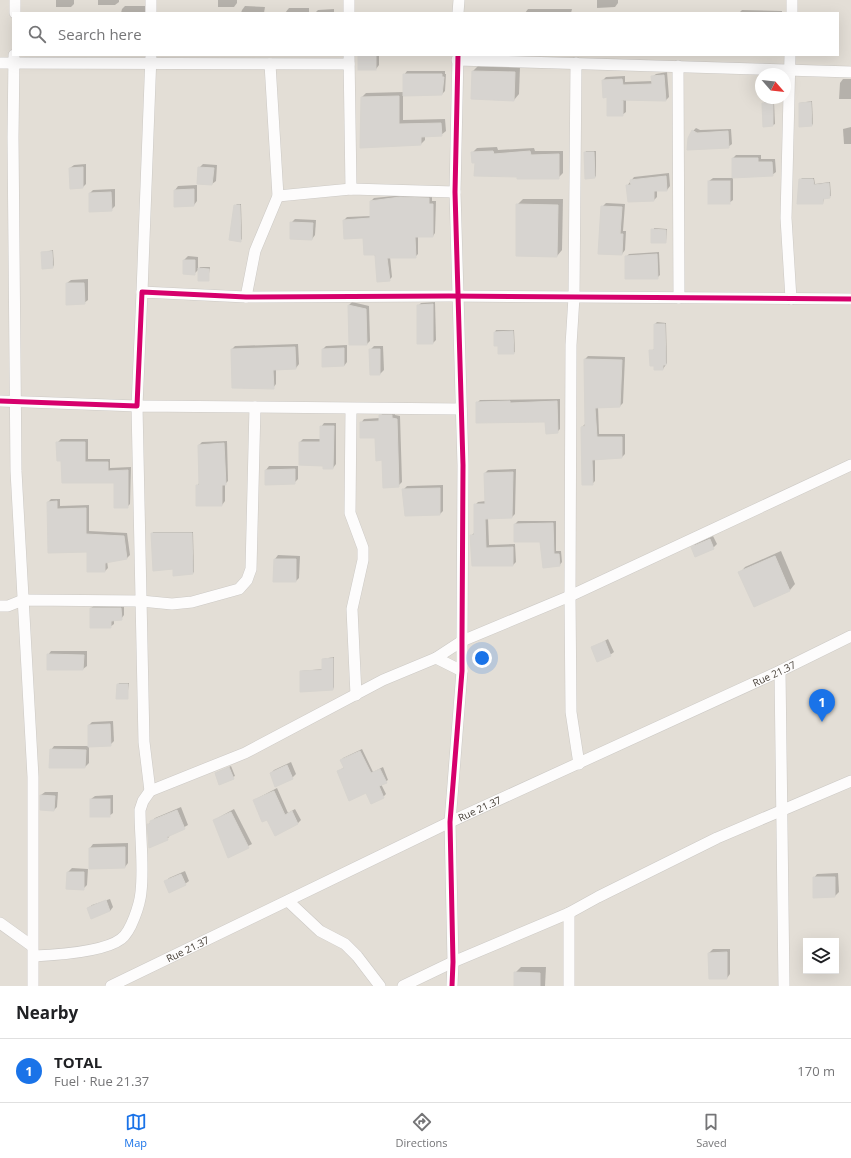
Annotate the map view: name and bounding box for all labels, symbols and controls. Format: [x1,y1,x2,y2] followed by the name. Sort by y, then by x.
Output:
[12,12,839,56] search box
[26,23,48,45] icon: search
[58,24,142,44] text: Search here
[755,68,791,104] north arrow
[472,648,492,668] your location
[750,657,798,690] street label: Rue 21.37
[809,689,835,722] pin: 1
[456,792,504,824] street label: Rue 21.37
[164,933,212,965] street label: Rue 21.37
[803,938,839,974] map controls
[803,938,839,974] button: layers
[16,1001,78,1024] text: Nearby
[54,1052,102,1072] text: TOTAL
[25,1062,33,1080] text: 1
[797,1062,835,1080] text: 170 m
[54,1072,149,1090] text: Fuel · Rue 21.37
[124,1111,147,1150] tab: Map
[396,1111,448,1150] tab: Directions
[696,1111,727,1150] tab: Saved

